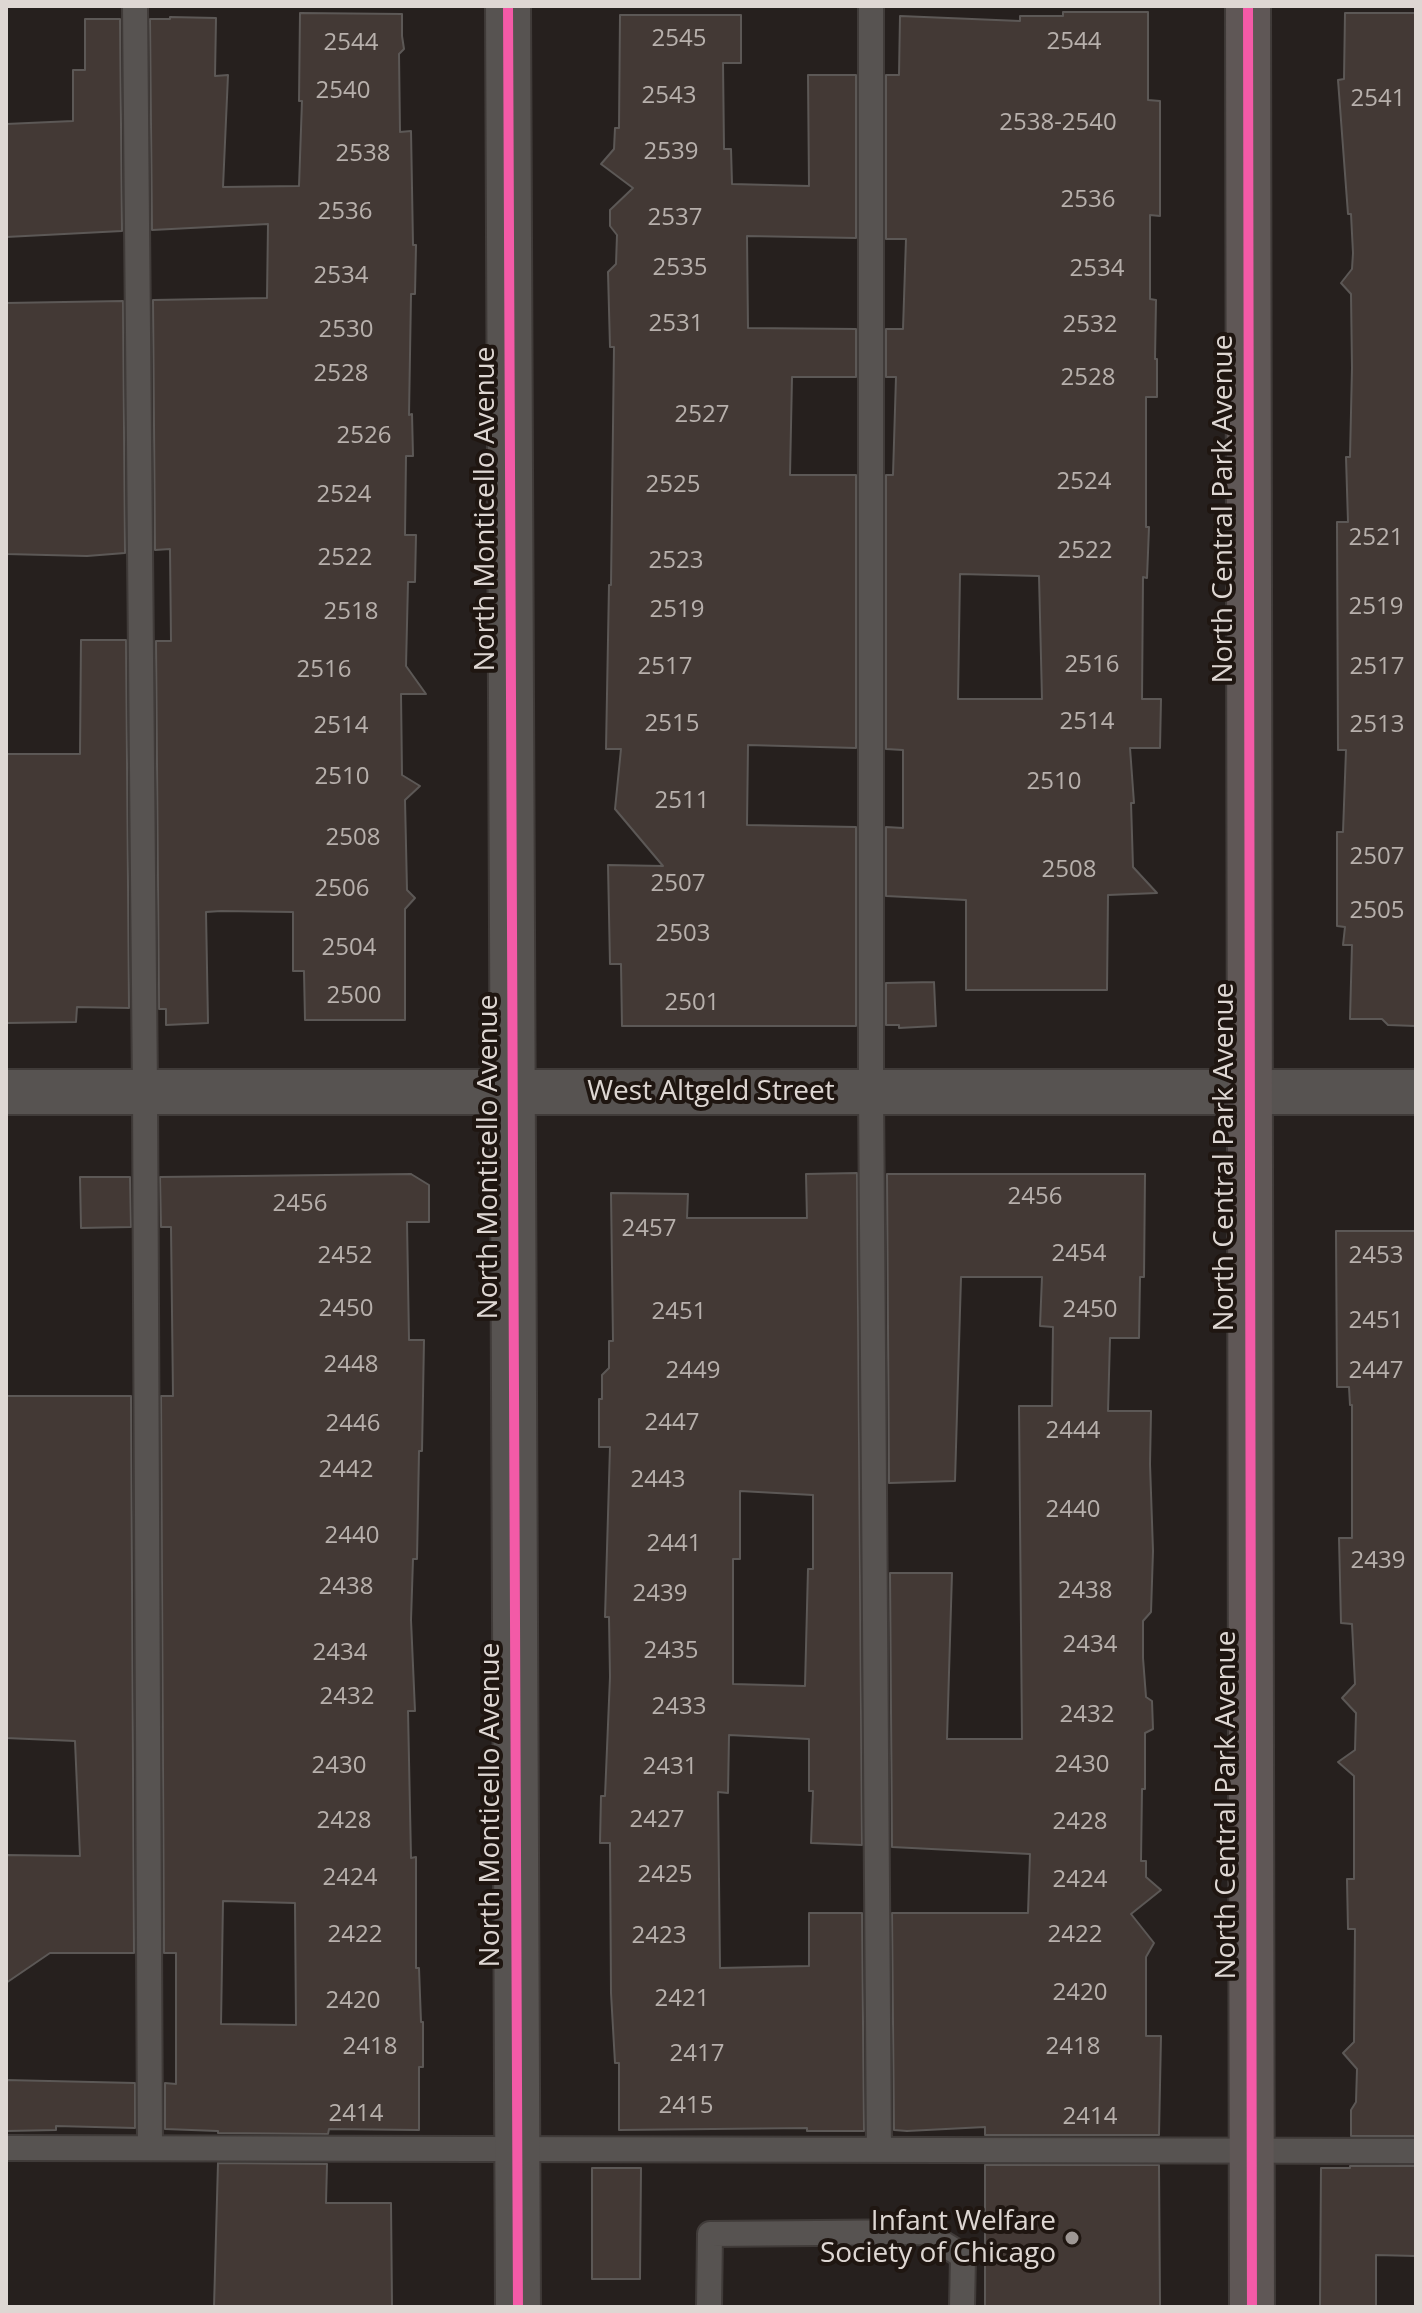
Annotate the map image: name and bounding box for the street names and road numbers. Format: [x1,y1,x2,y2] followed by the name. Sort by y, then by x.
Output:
[1207,335,1241,683] street label: North Central Park Avenue
[469,347,503,671] street label: North Monticello Avenue
[1208,983,1242,1331] street label: North Central Park Avenue
[472,995,506,1319] street label: North Monticello Avenue
[587,1075,835,1109] street label: West Altgeld Street
[1210,1631,1244,1979] street label: North Central Park Avenue
[474,1643,508,1967] street label: North Monticello Avenue

